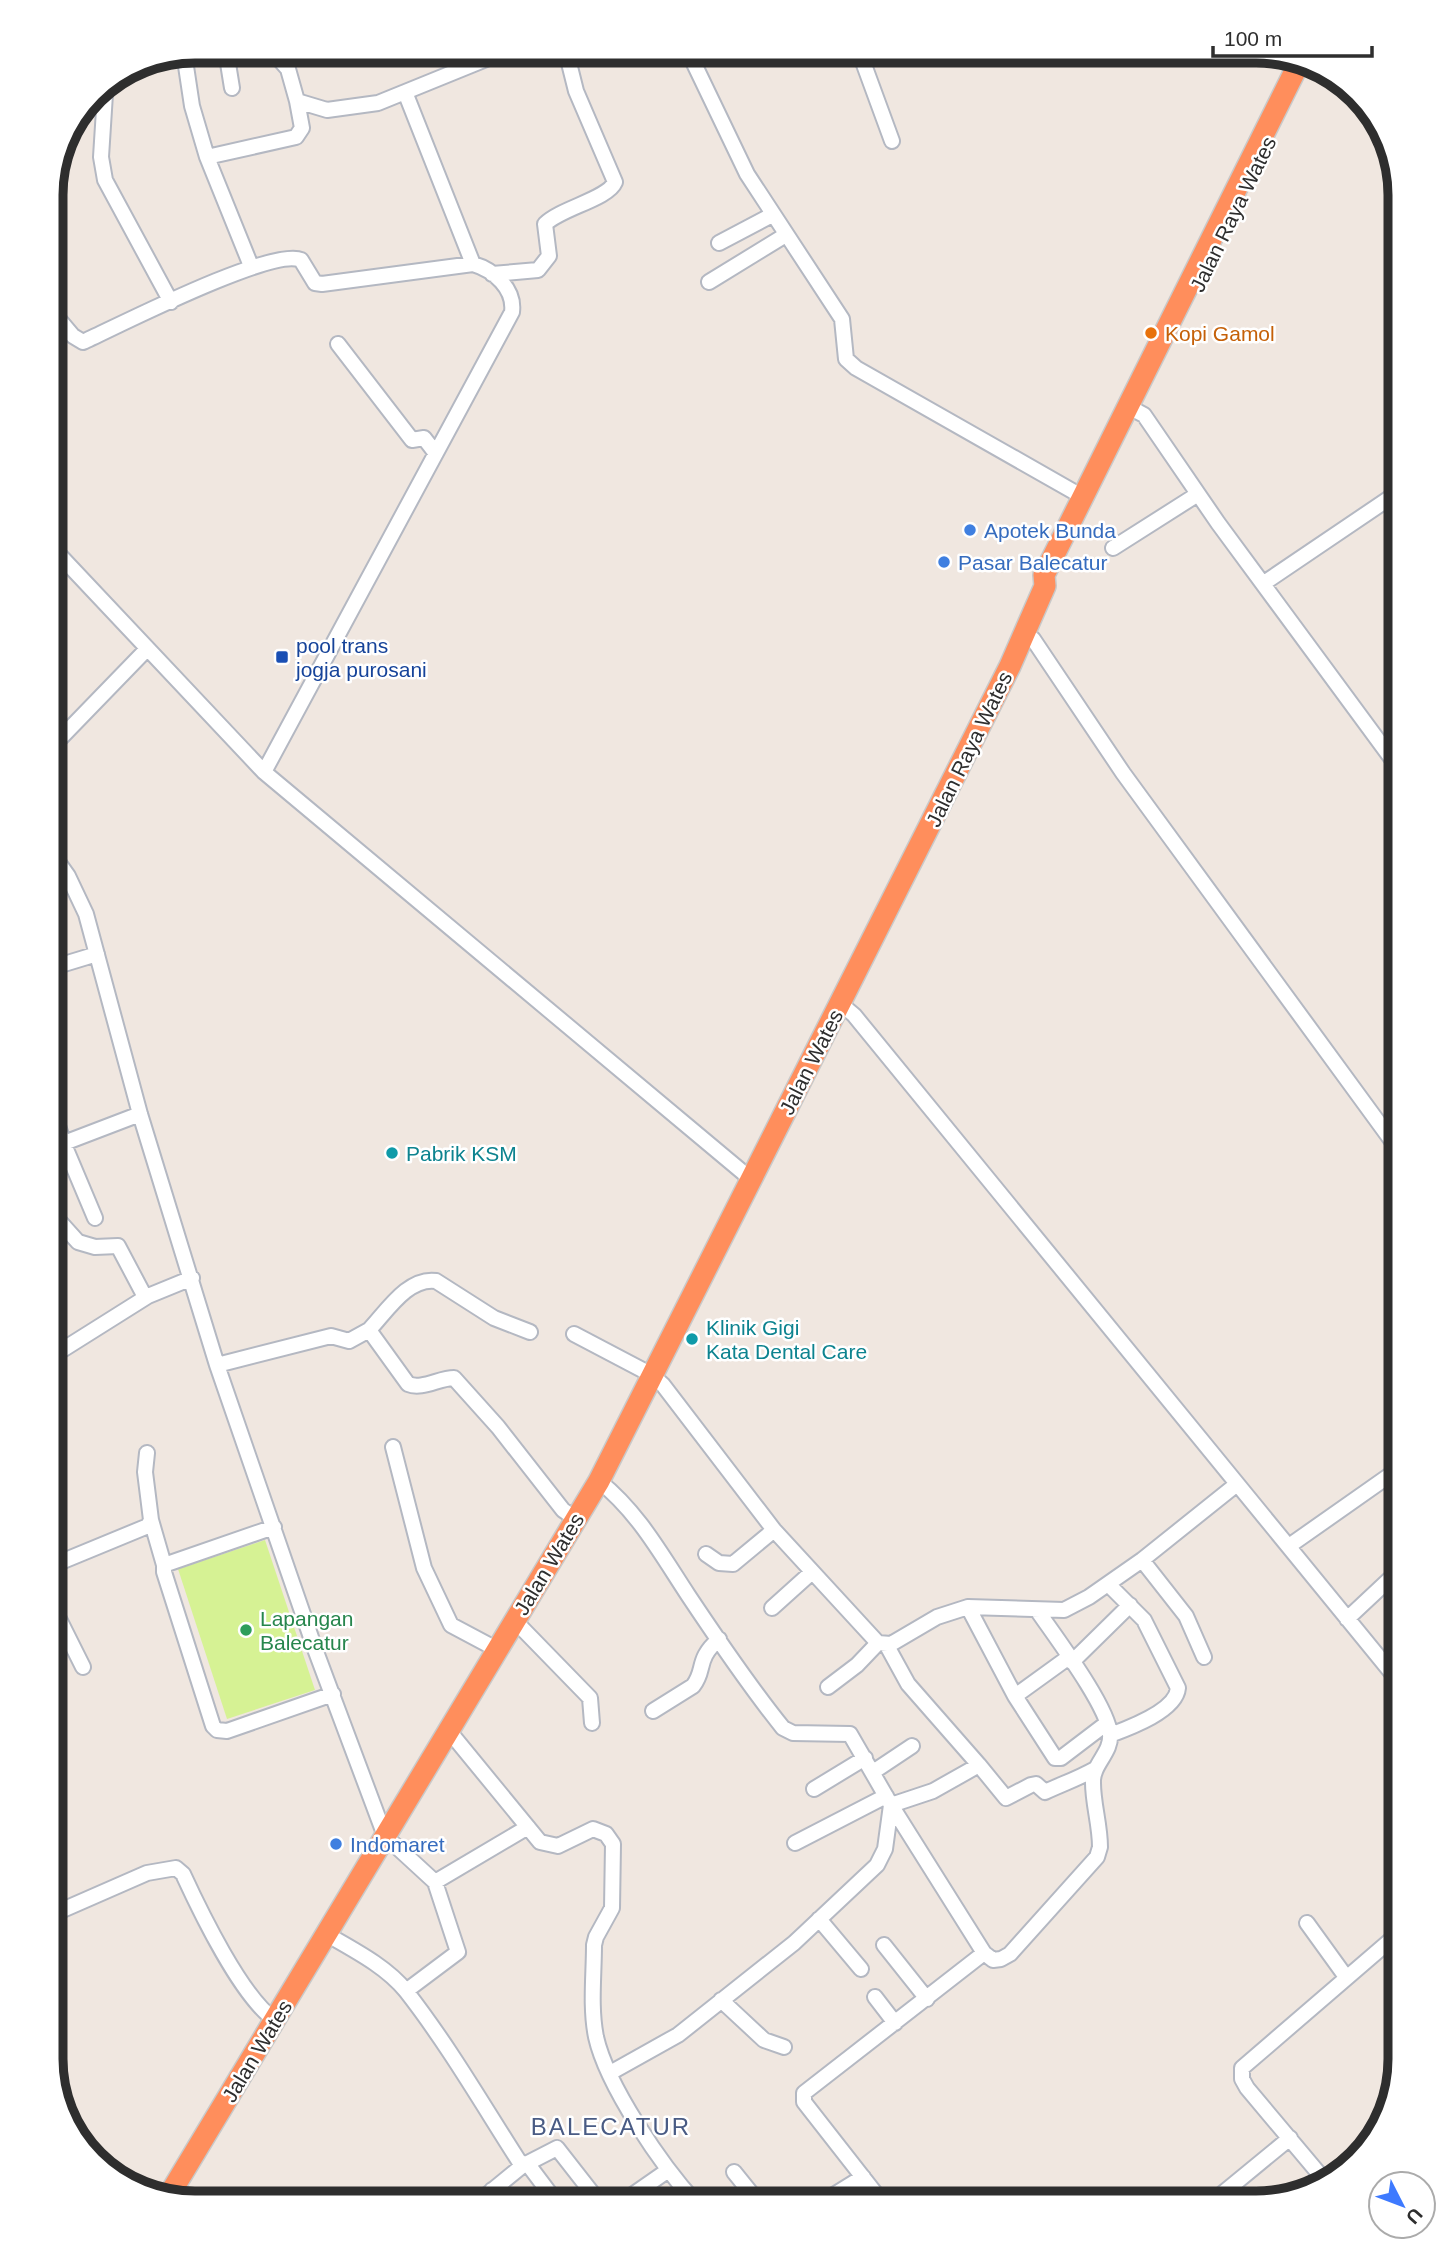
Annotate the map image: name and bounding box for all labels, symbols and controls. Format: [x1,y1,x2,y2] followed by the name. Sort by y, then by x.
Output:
[1213,14,1372,58] scale bar
[1224,27,1282,50] text: 100 m
[1185,133,1281,295] street label: Jalan Raya Wates
[1165,322,1275,345] place label: Kopi Gamol
[1143,325,1159,341] marker: Kopi Gamol
[984,519,1116,542] place label: Apotek Bunda
[962,522,978,538] marker: Apotek Bunda
[958,551,1107,574] place label: Pasar Balecatur
[936,554,952,570] marker: Pasar Balecatur
[295,634,427,681] place label: pool trans jogja purosani
[274,649,290,665] marker: pool trans jogja purosani
[921,668,1017,830] street label: Jalan Raya Wates
[775,1006,847,1118] street label: Jalan Wates
[406,1142,517,1165] place label: Pabrik KSM
[384,1145,400,1161] marker: Pabrik KSM
[706,1316,867,1363] place label: Klinik Gigi Kata Dental Care
[684,1331,700,1347] marker: Klinik Gigi Kata Dental Care
[510,1509,588,1619] street label: Jalan Wates
[260,1607,353,1654] place label: Lapangan Balecatur
[238,1622,254,1638] marker: Lapangan Balecatur
[350,1833,445,1856] place label: Indomaret
[328,1836,344,1852] marker: Indomaret
[218,1996,296,2106] street label: Jalan Wates
[531,2113,691,2140] district label: BALECATUR
[1367,2170,1437,2240] north arrow
[1402,2204,1427,2228] text: U

